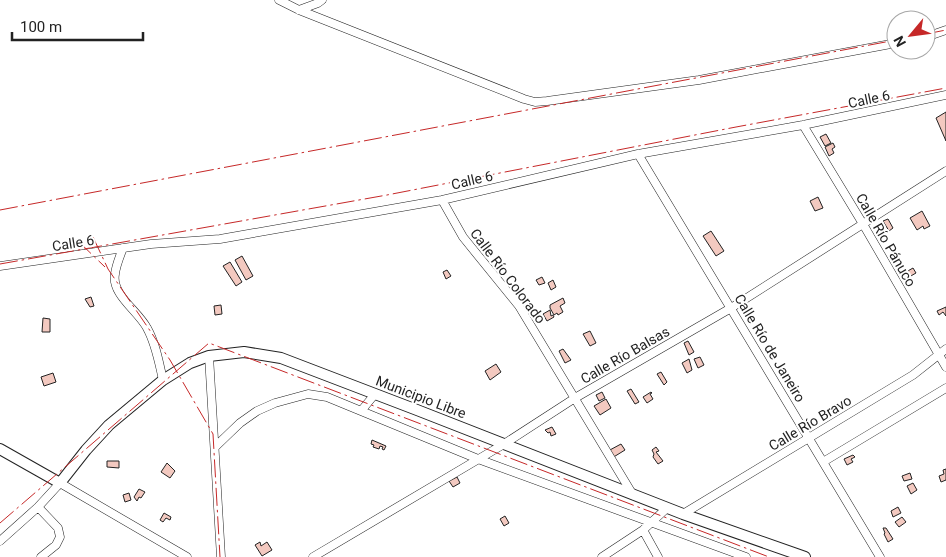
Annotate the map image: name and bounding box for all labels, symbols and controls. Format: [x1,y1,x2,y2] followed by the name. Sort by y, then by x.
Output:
[12,10,144,42] scale bar
[886,10,936,60] north arrow
[20,18,62,36] text: 100 m
[890,33,909,50] text: N
[847,87,891,111] street label: Calle 6
[450,167,495,193] street label: Calle 6
[853,190,919,290] street label: Calle Río Pánuco
[467,225,549,327] street label: Calle Río Colorado
[51,232,95,254] street label: Calle 6
[731,291,809,405] street label: Calle Río de Janeiro
[578,323,672,387] street label: Calle Río Balsas
[374,372,468,422] street label: Municipio Libre
[766,392,854,454] street label: Calle Río Bravo

